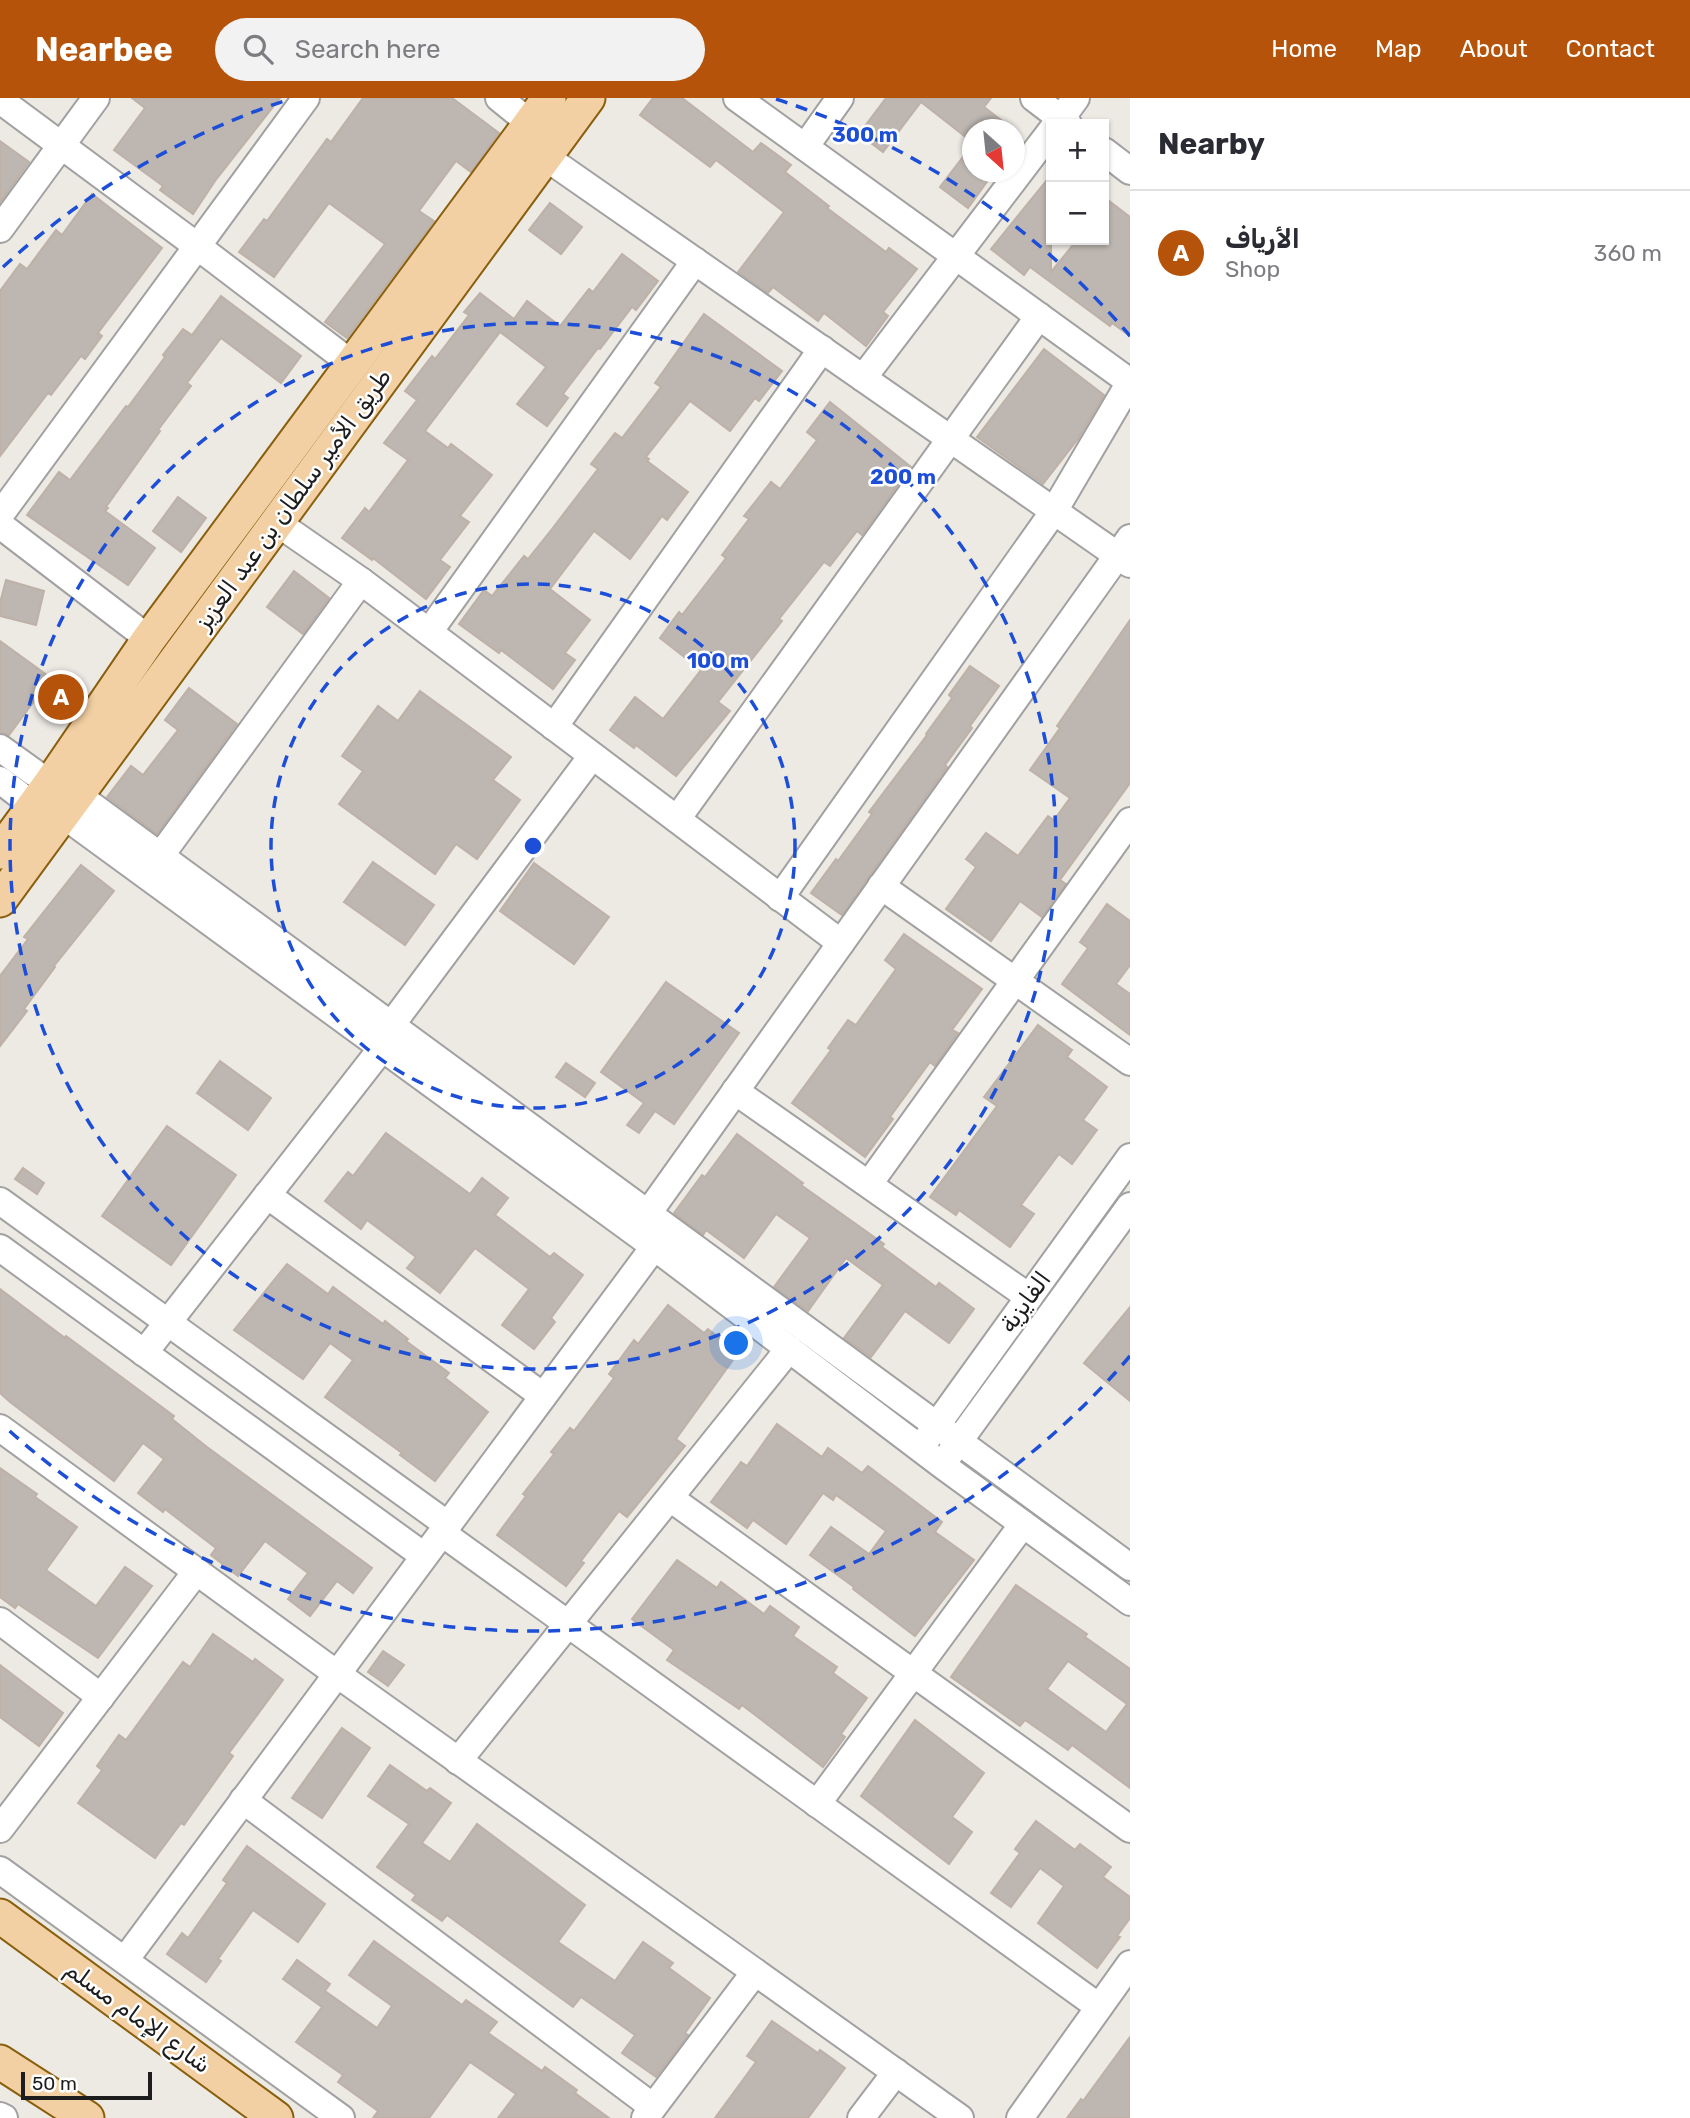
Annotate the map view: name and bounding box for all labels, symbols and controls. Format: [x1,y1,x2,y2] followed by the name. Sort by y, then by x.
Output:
[215,18,705,81] search box
[35,30,173,69] text: Nearbee
[239,30,277,68] icon: search
[295,34,441,65] text: Search here
[1271,35,1337,63] text: Home
[1375,35,1422,63] text: Map
[1460,35,1528,63] text: About
[1566,35,1655,63] text: Contact
[962,119,1025,182] north arrow
[1046,119,1109,245] map controls
[1046,119,1109,182] button: +
[832,122,898,147] text: 300 m
[1158,126,1265,162] text: Nearby
[1046,182,1109,245] button: −
[1225,224,1300,255] text: الأرياف
[1173,239,1189,267] text: A
[1594,239,1662,267] text: 360 m
[1225,255,1280,283] text: Shop
[188,363,397,636] street label: طريق الأمير سلطان بن عبد العزيز
[870,464,936,489] text: 200 m
[687,648,749,673] text: 100 m
[38,671,84,723] pin: A
[521,834,545,858] centre of rings
[993,1266,1057,1338] street label: الفايزية
[719,1326,753,1360] your location
[59,1955,216,2081] street label: شارع الإمام مسلم
[21,2069,152,2101] scale bar
[32,2072,77,2095] text: 50 m

